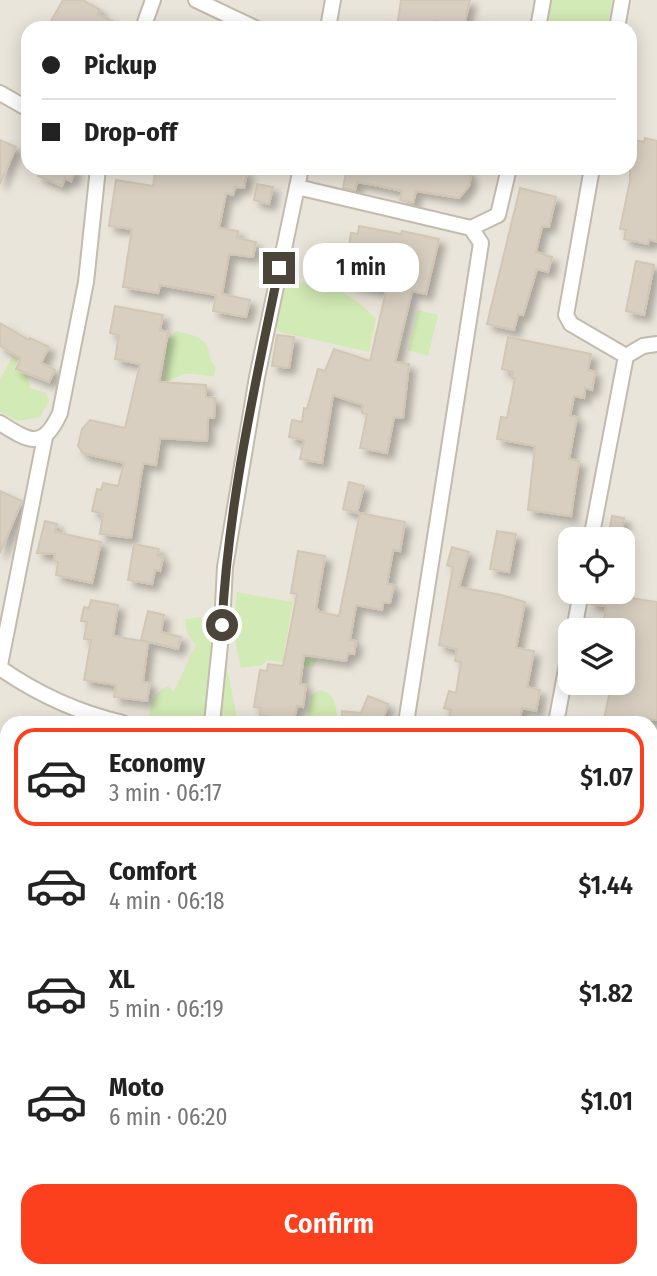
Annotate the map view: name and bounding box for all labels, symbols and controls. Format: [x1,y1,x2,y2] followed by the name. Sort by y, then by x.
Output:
[84,50,157,81] text: Pickup
[84,117,177,148] text: Drop-off
[304,244,419,292] callout: 1 min
[263,252,295,284] route end
[336,253,386,281] text: 1 min
[558,527,635,695] map controls
[558,527,635,604] button: locate
[206,609,238,641] route start
[558,618,635,695] button: layers
[25,746,88,809] icon: car
[109,748,205,779] text: Economy
[580,762,633,793] text: $1.07
[109,779,222,807] text: 3 min · 06:17
[25,854,88,917] icon: car
[109,856,197,887] text: Comfort
[579,870,633,901] text: $1.44
[109,887,225,915] text: 4 min · 06:18
[25,962,88,1025] icon: car
[109,964,135,995] text: XL
[579,978,633,1009] text: $1.82
[109,995,224,1023] text: 5 min · 06:19
[25,1070,88,1133] icon: car
[109,1072,164,1103] text: Moto
[580,1086,633,1117] text: $1.01
[109,1103,228,1131] text: 6 min · 06:20
[21,1184,637,1264] button: Confirm

